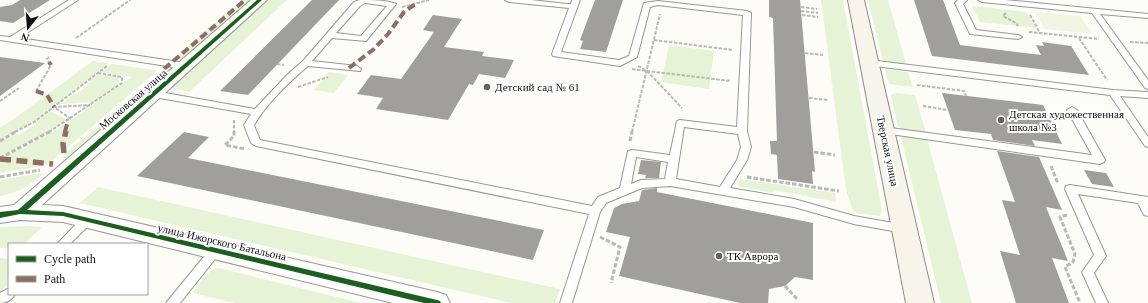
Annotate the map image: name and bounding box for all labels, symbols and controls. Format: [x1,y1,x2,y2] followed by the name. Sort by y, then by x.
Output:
[8,8,48,48] north arrow
[19,31,31,44] text: N
[97,66,169,132] street label: Московская улица
[495,81,580,93] place label: Детский сад № 61
[482,82,492,92] marker: Детский сад № 61
[1009,108,1124,133] place label: Детская художественная школа №3
[875,115,901,187] street label: Тверская улица
[996,115,1006,125] marker: Детская художественная школа №3
[157,221,288,263] street label: улица Ижорского Батальона
[8,243,148,295] legend
[727,250,778,262] place label: ТК Аврора
[714,251,724,261] marker: ТК Аврора
[44,252,96,266] text: Cycle path
[44,272,65,286] text: Path

